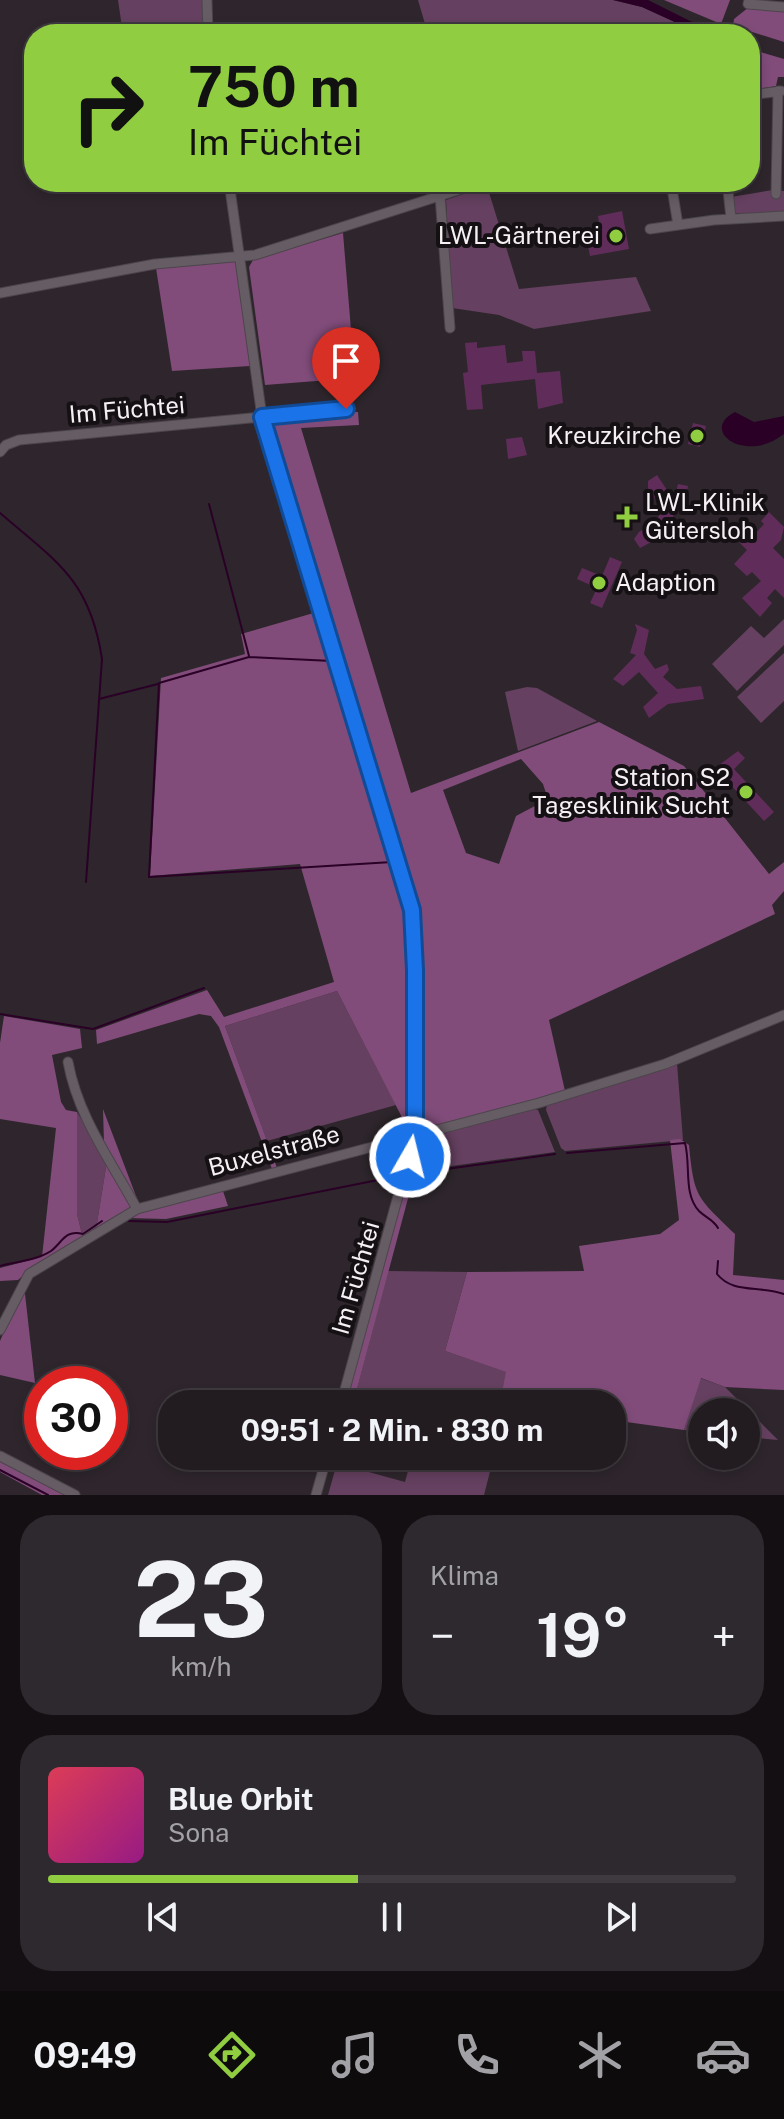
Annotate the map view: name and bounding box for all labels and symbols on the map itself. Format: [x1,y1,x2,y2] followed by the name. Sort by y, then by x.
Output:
[438,221,600,249] place label: LWL-Gärtnerei
[607,227,625,245] marker: LWL-Gärtnerei
[312,327,380,409] pin
[68,390,186,428] street label: Im Füchtei
[547,421,681,449] place label: Kreuzkirche
[688,427,706,445] marker: Kreuzkirche
[645,488,765,544] place label: LWL-Klinik Gütersloh
[616,506,638,528] marker: LWL-Klinik Gütersloh
[615,568,716,596] place label: Adaption
[590,574,608,592] marker: Adaption
[532,763,730,819] place label: Station S2 Tagesklinik Sucht
[737,783,755,801] marker: Station S2 Tagesklinik Sucht
[368,1115,452,1199] position arrow
[205,1119,342,1181] street label: Buxelstraße
[326,1218,384,1337] street label: Im Füchtei
[24,1366,128,1470] speed limit sign: 30

